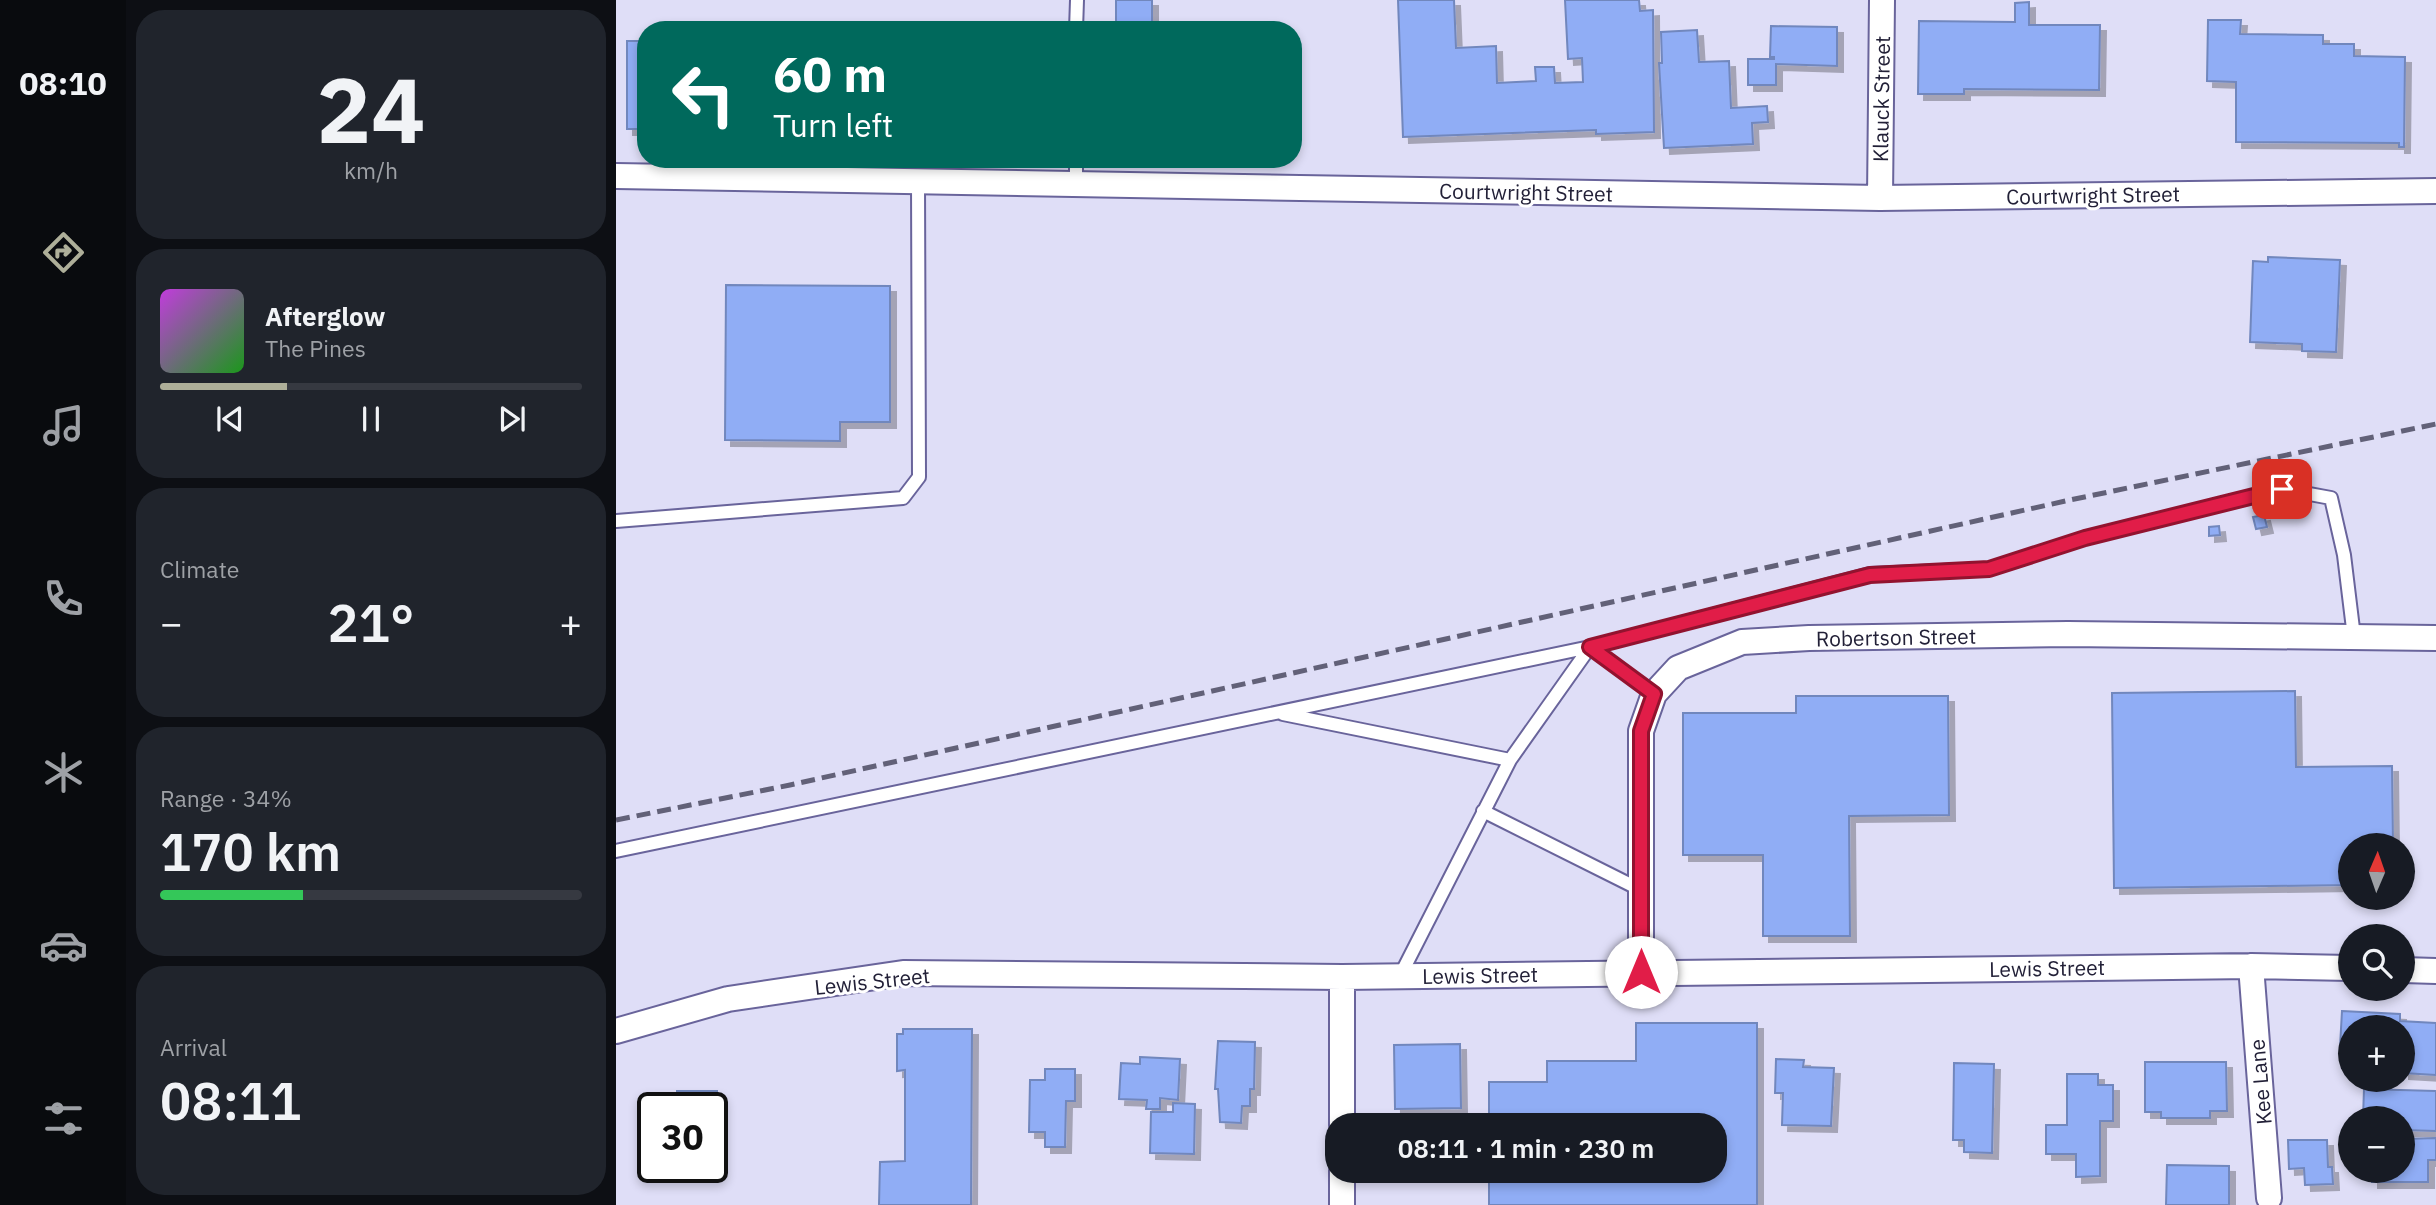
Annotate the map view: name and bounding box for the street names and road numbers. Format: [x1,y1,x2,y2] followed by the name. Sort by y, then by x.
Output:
[1866,36,1896,162] street label: Klauck Street
[1439,176,1613,208] street label: Courtwright Street
[2006,179,2180,211] street label: Courtwright Street
[1816,622,1976,652] street label: Robertson Street
[1989,953,2105,983] street label: Lewis Street
[1422,960,1538,990] street label: Lewis Street
[813,961,931,1001] street label: Lewis Street
[2242,1038,2278,1126] street label: Kee Lane

